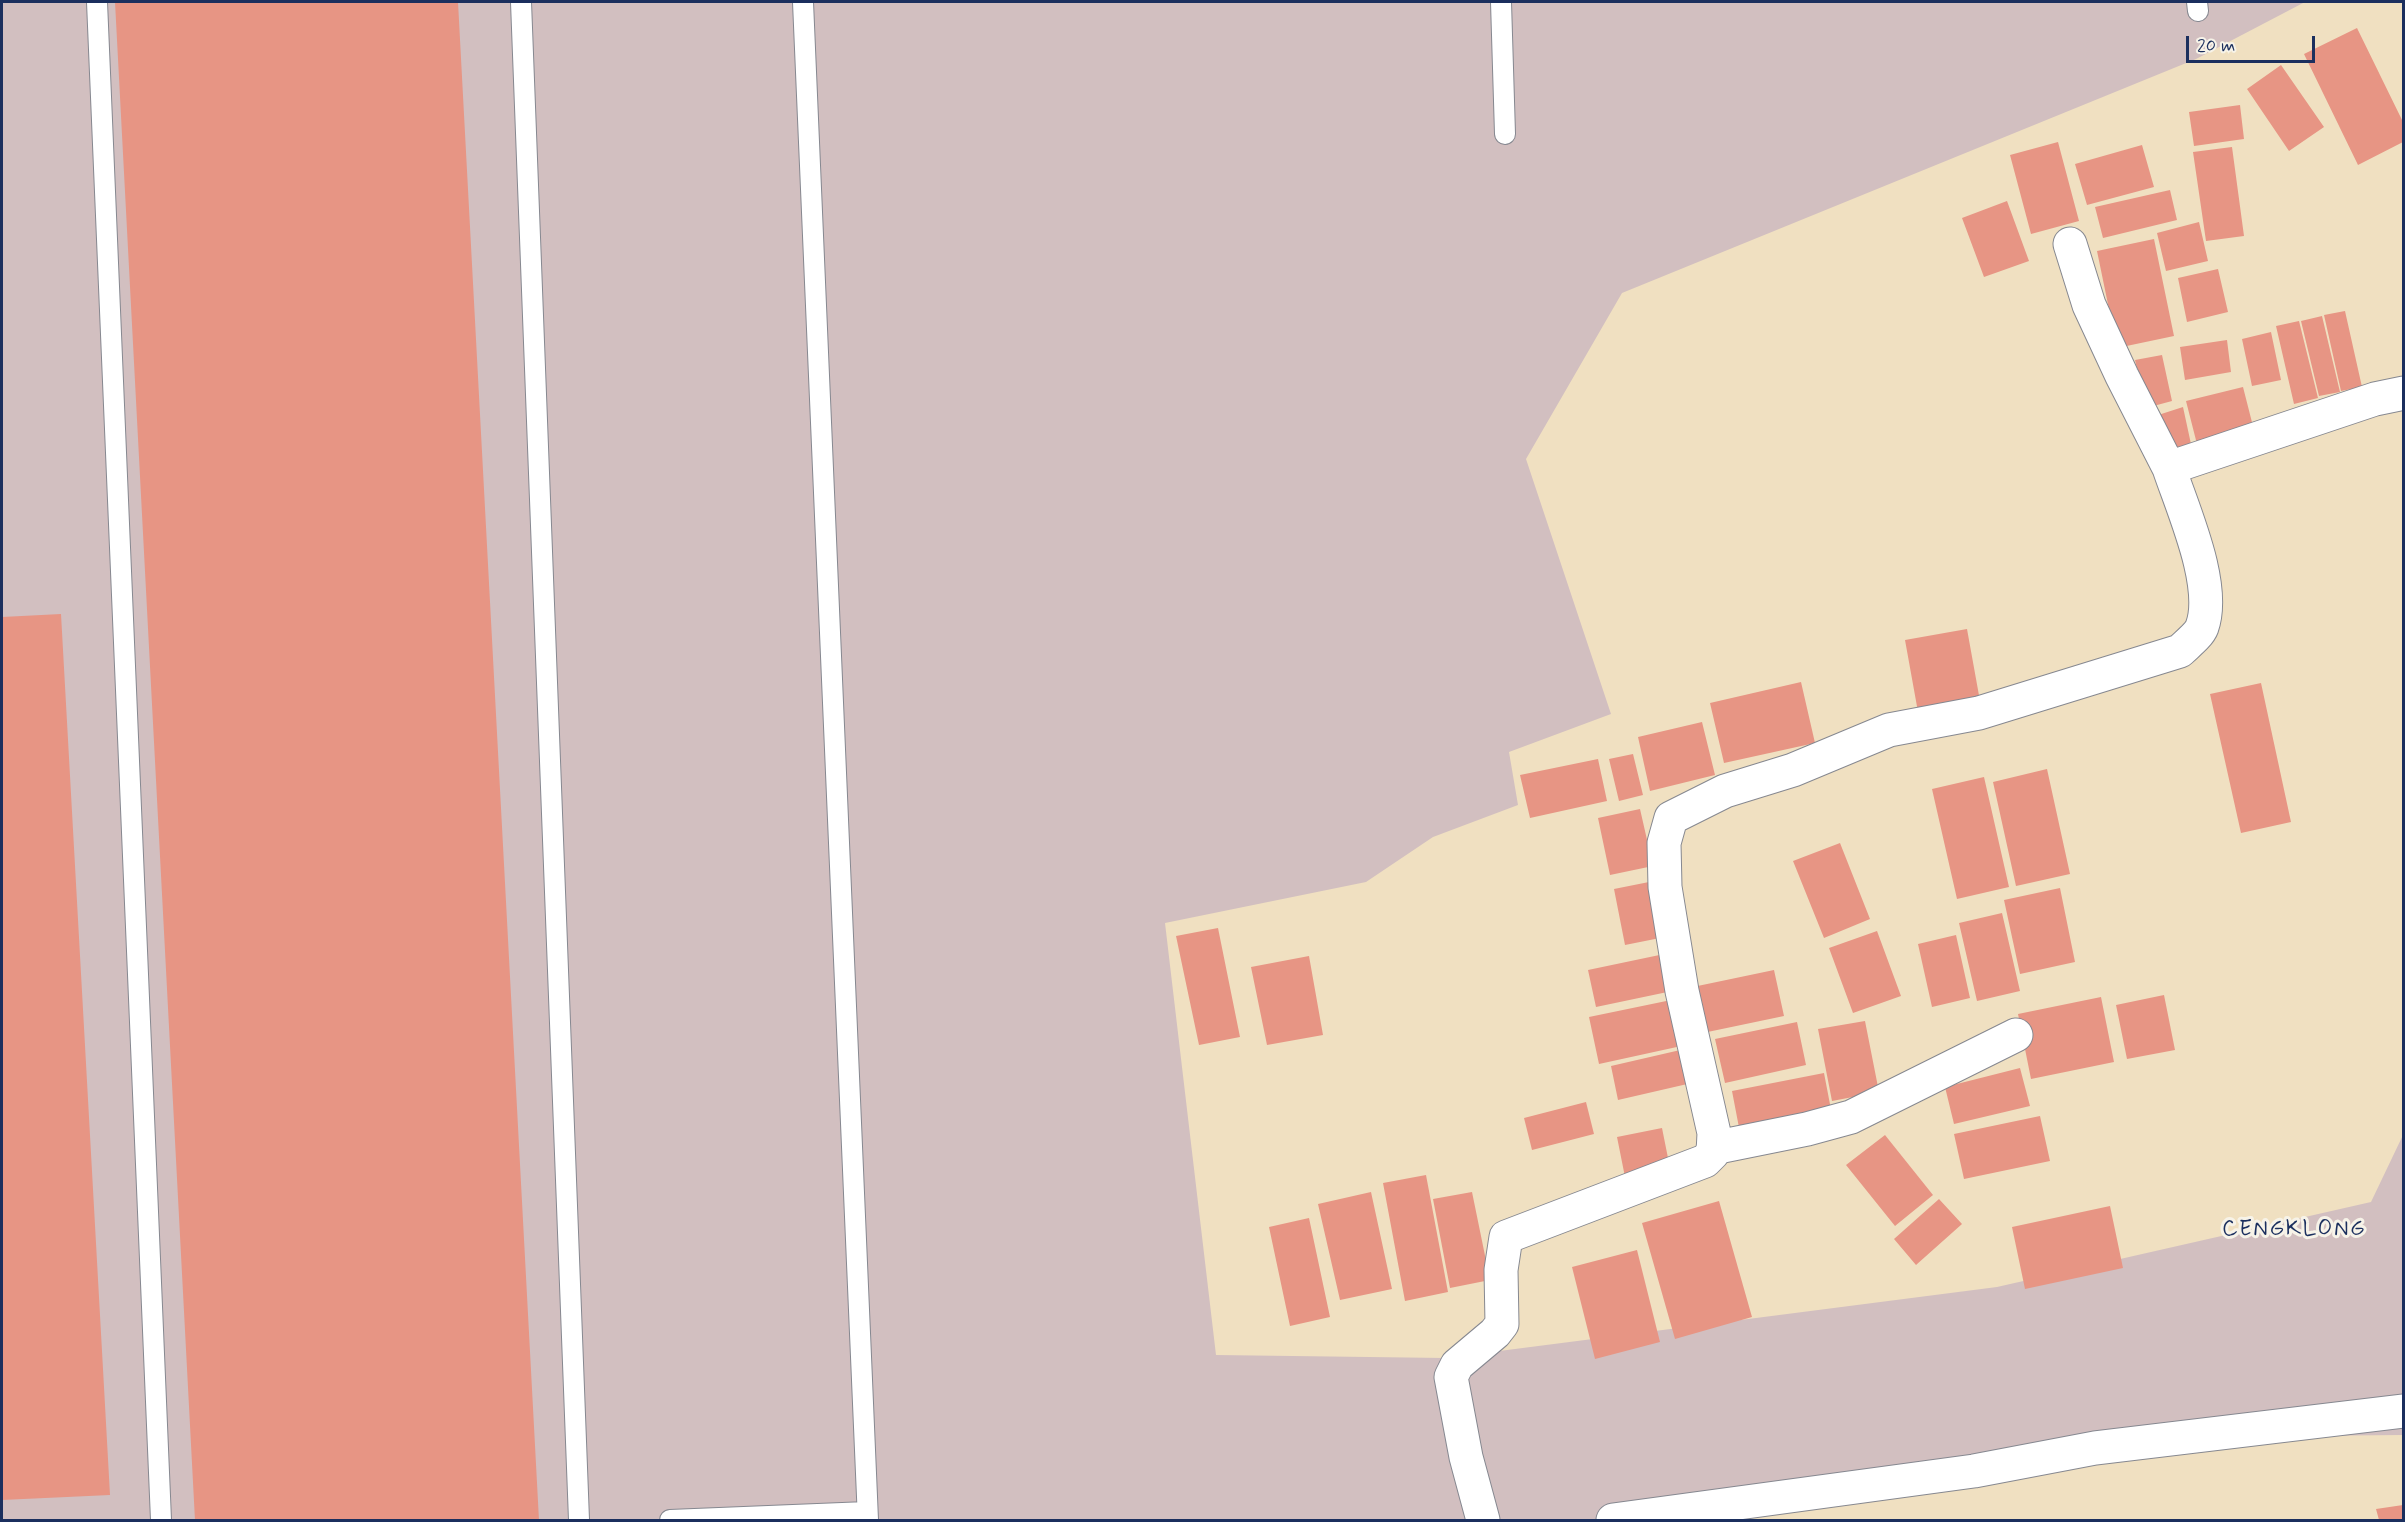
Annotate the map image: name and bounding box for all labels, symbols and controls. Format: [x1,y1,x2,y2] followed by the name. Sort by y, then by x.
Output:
[2189,24,2318,62] scale bar
[2197,34,2235,58] text: 20 m
[2223,1217,2365,1243] district label: CENGKLONG

